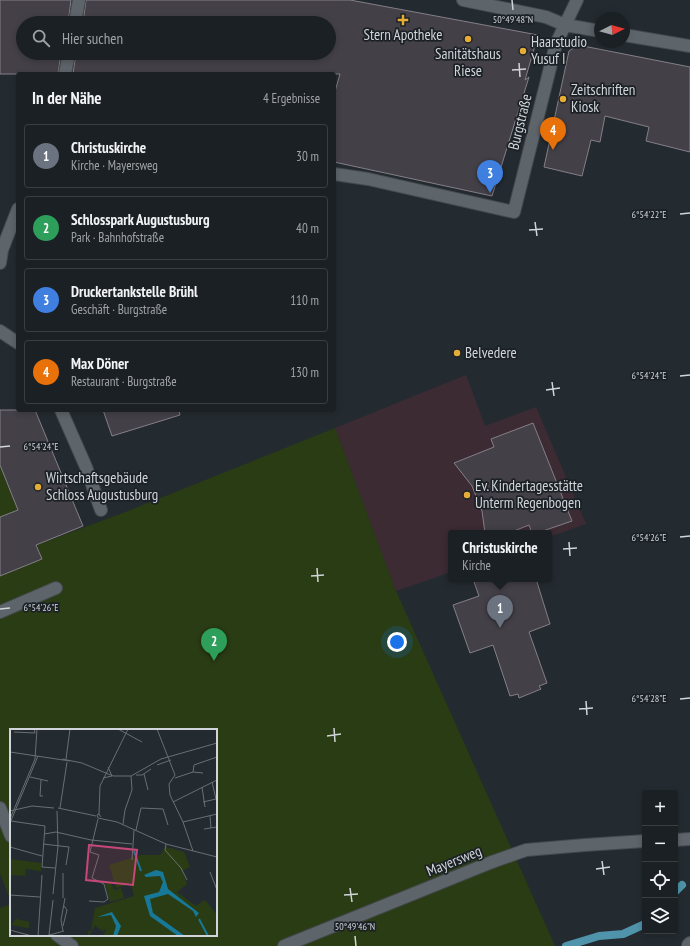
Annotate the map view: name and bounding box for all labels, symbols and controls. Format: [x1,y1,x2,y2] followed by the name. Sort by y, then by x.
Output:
[594,12,630,48] north arrow
[493,13,533,26] text: 50°49'48"N
[398,15,408,25] marker: Stern Apotheke
[16,16,336,60] search box
[364,25,442,44] place label: Stern Apotheke
[30,27,52,49] icon: search
[62,29,123,48] text: Hier suchen
[531,32,587,68] place label: Haarstudio Yusuf I
[463,34,473,44] marker: Sanitätshaus Riese
[435,44,501,80] place label: Sanitätshaus Riese
[518,46,528,56] marker: Haarstudio Yusuf I
[571,80,635,116] place label: Zeitschriften Kiosk
[32,87,102,109] text: In der Nähe
[263,90,320,107] text: 4 Ergebnisse
[503,92,536,152] street label: Burgstraße
[558,94,568,104] marker: Zeitschriften Kiosk
[540,117,566,150] pin: 4
[71,138,146,157] text: Christuskirche
[43,148,49,165] text: 1
[296,148,319,165] text: 30 m
[71,157,158,174] text: Kirche · Mayersweg
[477,160,503,193] pin: 3
[632,208,666,221] text: 6°54'22"E
[71,210,210,229] text: Schlosspark Augustusburg
[43,220,49,237] text: 2
[296,220,319,237] text: 40 m
[71,229,164,246] text: Park · Bahnhofstraße
[71,282,198,301] text: Druckertankstelle Brühl
[43,292,49,309] text: 3
[290,292,319,309] text: 110 m
[71,301,167,318] text: Geschäft · Burgstraße
[465,343,517,362] place label: Belvedere
[452,348,462,358] marker: Belvedere
[71,354,129,373] text: Max Döner
[43,364,49,381] text: 4
[290,364,319,381] text: 130 m
[632,369,666,382] text: 6°54'24"E
[71,373,177,390] text: Restaurant · Burgstraße
[24,440,58,453] text: 6°54'24"E
[46,468,158,504] place label: Wirtschaftsgebäude Schloss Augustusburg
[475,476,583,512] place label: Ev. Kindertagesstätte Unterm Regenbogen
[33,482,43,492] marker: Wirtschaftsgebäude Schloss Augustusburg
[462,490,472,500] marker: Ev. Kindertagesstätte Unterm Regenbogen
[448,530,552,582] popup
[632,531,666,544] text: 6°54'26"E
[462,538,538,557] text: Christuskirche
[462,557,491,574] text: Kirche
[487,595,513,628] pin: 1
[24,601,58,614] text: 6°54'26"E
[201,628,227,661] pin: 2
[387,632,407,652] your location
[632,692,666,705] text: 6°54'28"E
[10,729,217,936] inset map
[642,790,678,934] map controls
[642,790,678,826] button: +
[642,826,678,862] button: −
[423,841,484,880] street label: Mayersweg
[642,862,678,898] button: locate
[642,898,678,934] button: layers
[335,920,375,933] text: 50°49'46"N

